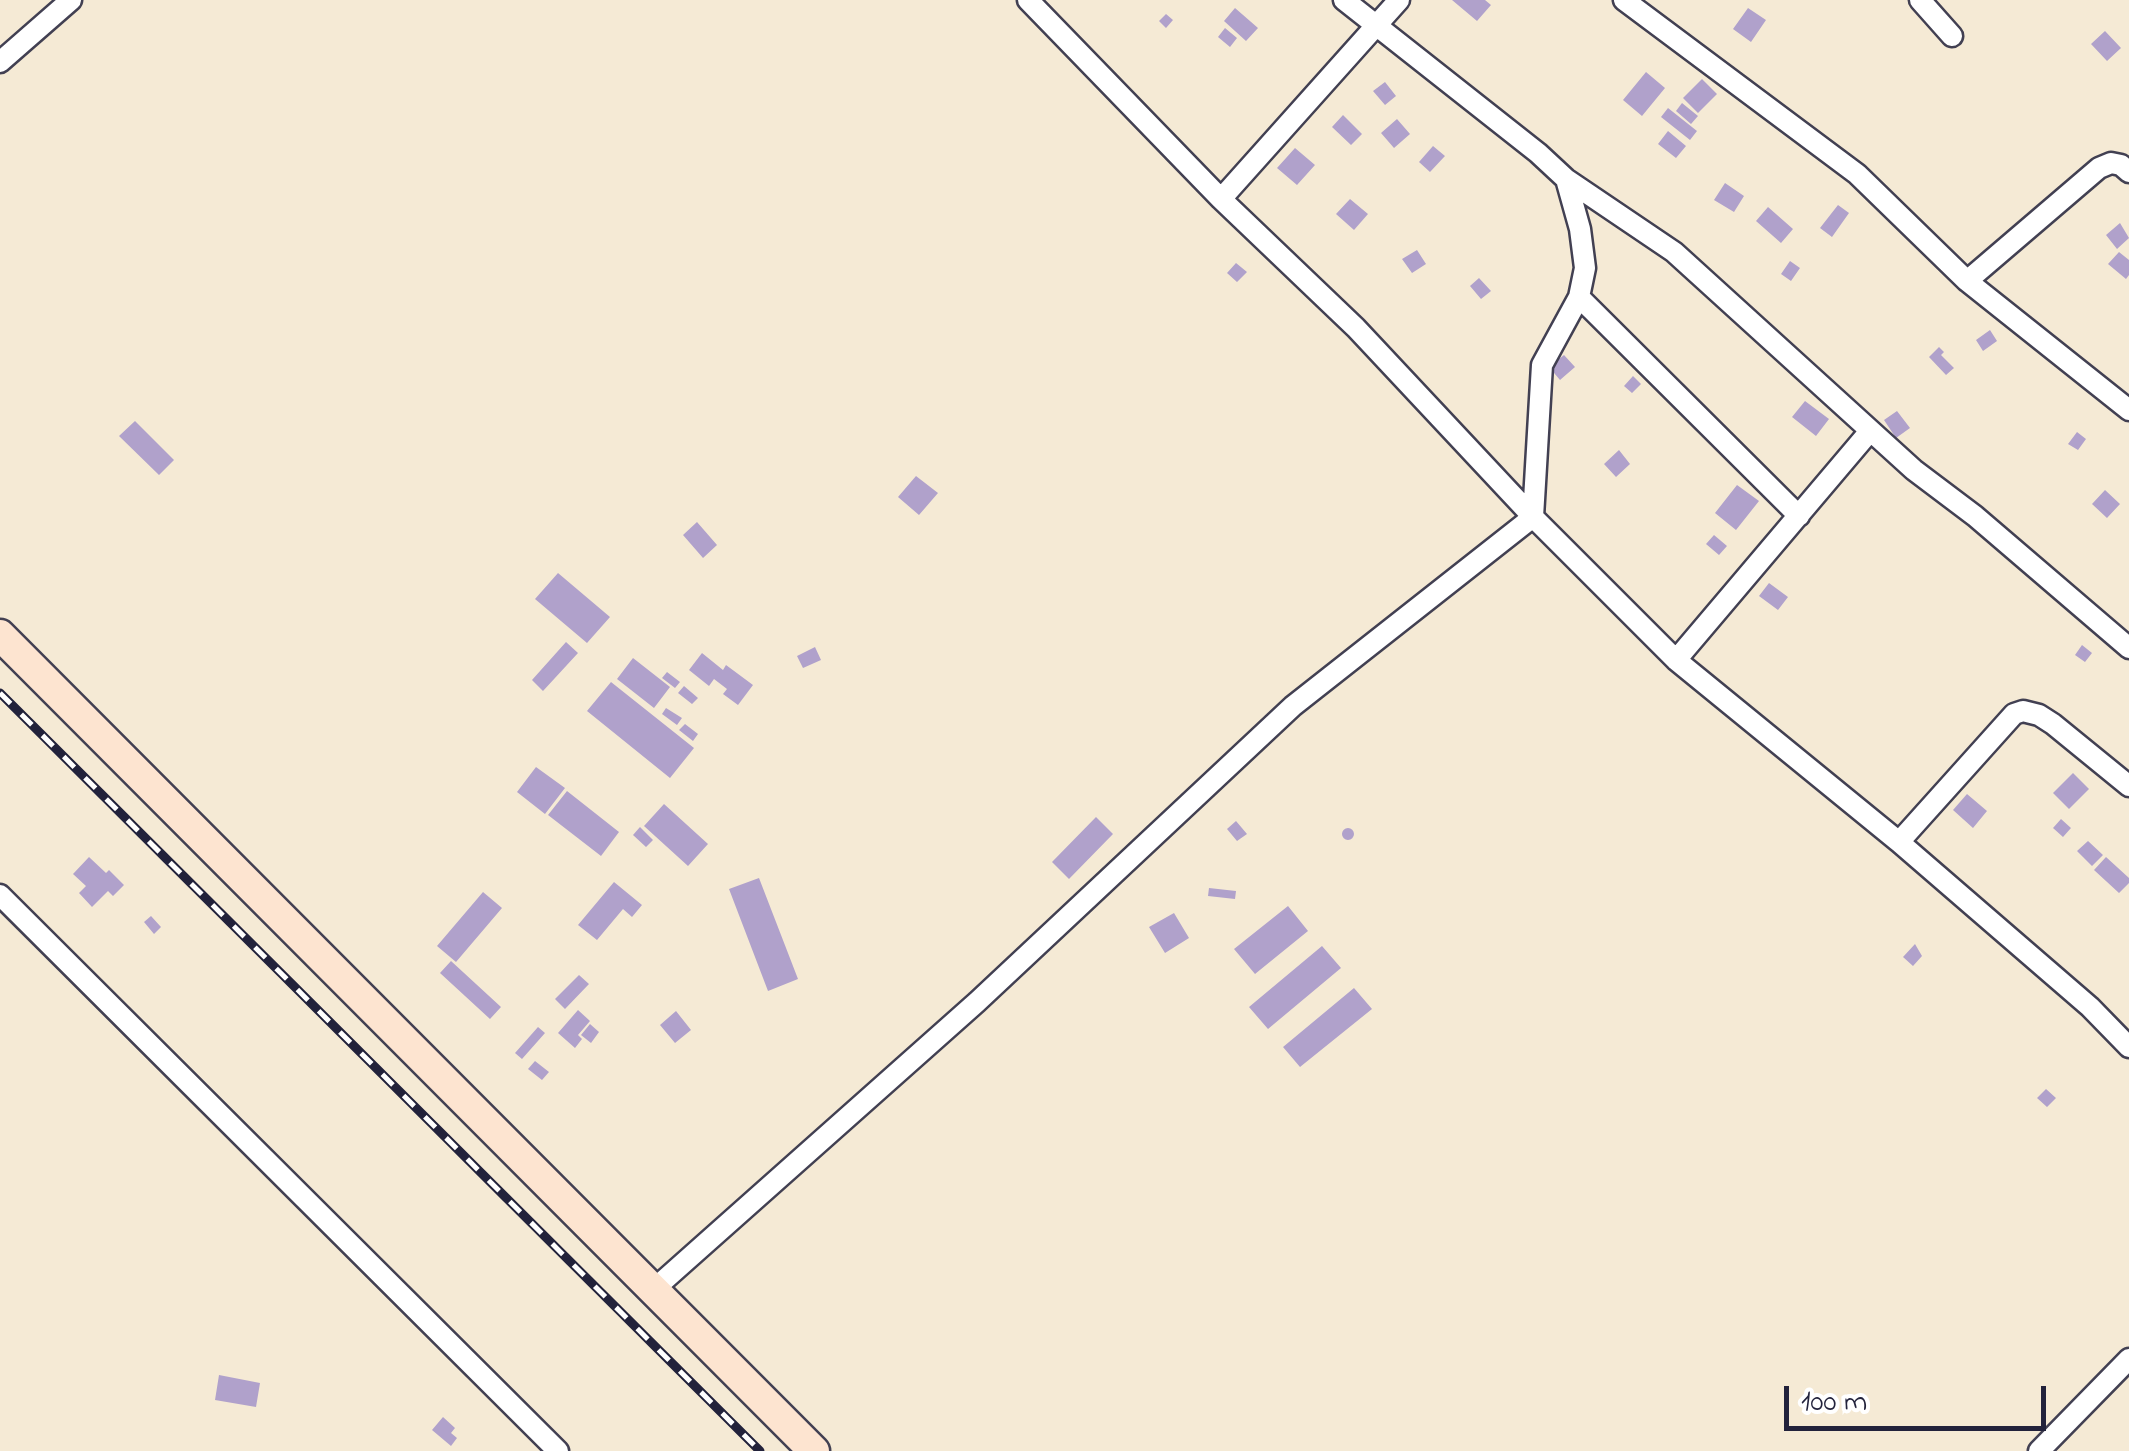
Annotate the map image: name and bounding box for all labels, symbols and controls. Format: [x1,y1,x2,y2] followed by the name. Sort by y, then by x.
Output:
[1789,1366,2052,1428] scale bar
[1801,1381,1867,1425] text: 100 m

